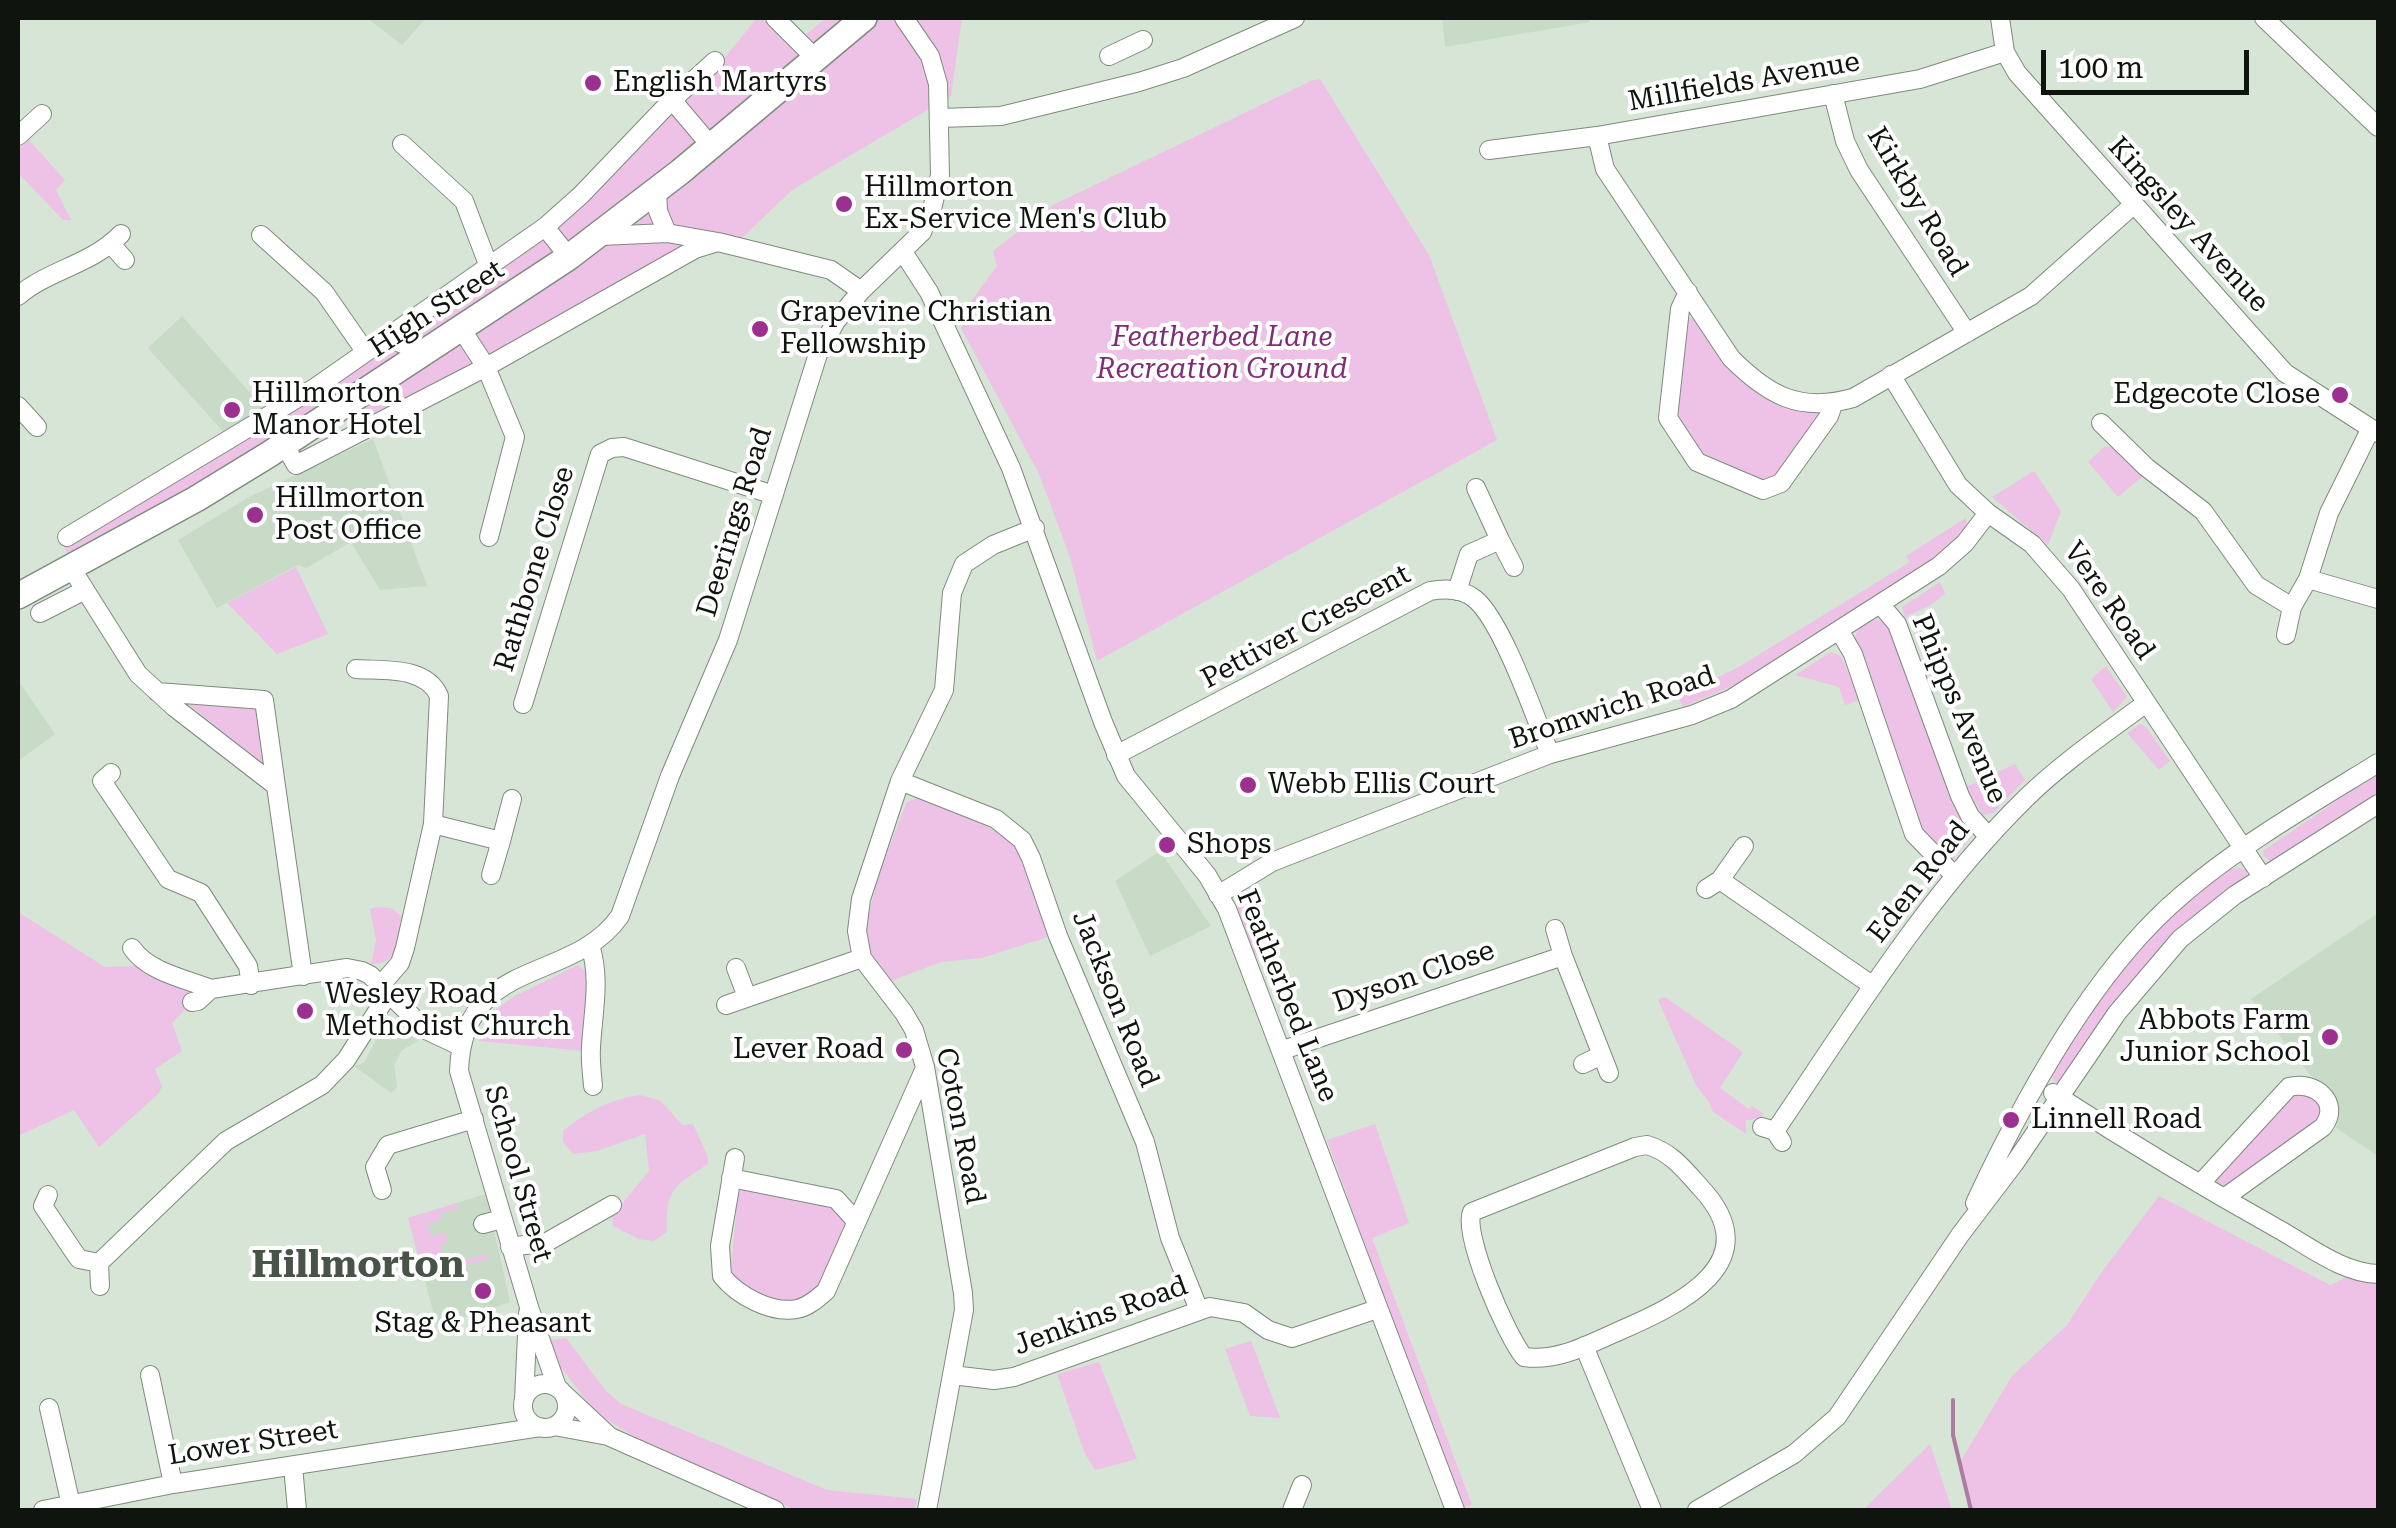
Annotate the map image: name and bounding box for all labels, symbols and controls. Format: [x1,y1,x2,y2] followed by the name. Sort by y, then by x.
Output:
[2046,30,2254,92] scale bar
[1626,45,1862,119] street label: Millfields Avenue
[2058,50,2143,85] text: 100 m
[613,66,827,100] place label: English Martyrs
[582,72,604,94] marker: English Martyrs
[1859,121,1975,283] street label: Kirkby Road
[2101,130,2275,320] street label: Kingsley Avenue
[864,171,1167,237] place label: Hillmorton Ex-Service Men's Club
[833,193,855,215] marker: Hillmorton Ex-Service Men's Club
[363,253,511,365] street label: High Street
[780,296,1052,362] place label: Grapevine Christian Fellowship
[749,318,771,340] marker: Grapevine Christian Fellowship
[1097,321,1347,387] park label: Featherbed Lane Recreation Ground
[252,377,422,443] place label: Hillmorton Manor Hotel
[2113,378,2320,412] place label: Edgecote Close
[2329,384,2351,406] marker: Edgecote Close
[221,399,243,421] marker: Hillmorton Manor Hotel
[690,423,780,621] street label: Deerings Road
[488,463,582,675] street label: Rathbone Close
[275,482,425,548] place label: Hillmorton Post Office
[244,504,266,526] marker: Hillmorton Post Office
[2056,536,2162,666] street label: Vere Road
[1196,558,1416,696] street label: Pettiver Crescent
[1904,609,2014,809] street label: Phipps Avenue
[1505,659,1719,757] street label: Bromwich Road
[1268,768,1495,802] place label: Webb Ellis Court
[1237,774,1259,796] marker: Webb Ellis Court
[1861,814,1977,950] street label: Eden Road
[1187,828,1271,862] place label: Shops
[1156,834,1178,856] marker: Shops
[1229,885,1345,1107] street label: Featherbed Lane
[1064,906,1166,1092] street label: Jackson Road
[1329,934,1499,1020] street label: Dyson Close
[325,978,571,1044] place label: Wesley Road Methodist Church
[294,1000,316,1022] marker: Wesley Road Methodist Church
[2120,1004,2310,1070] place label: Abbots Farm Junior School
[2319,1026,2341,1048] marker: Abbots Farm Junior School
[733,1033,884,1067] place label: Lever Road
[893,1039,915,1061] marker: Lever Road
[928,1045,992,1207] street label: Coton Road
[477,1082,559,1266] street label: School Street
[2031,1103,2202,1137] place label: Linnell Road
[2000,1109,2022,1131] marker: Linnell Road
[252,1243,464,1289] district label: Hillmorton
[1010,1269,1192,1363] street label: Jenkins Road
[472,1280,494,1302] marker: Stag & Pheasant
[375,1307,591,1341] place label: Stag & Pheasant
[166,1413,340,1473] street label: Lower Street

